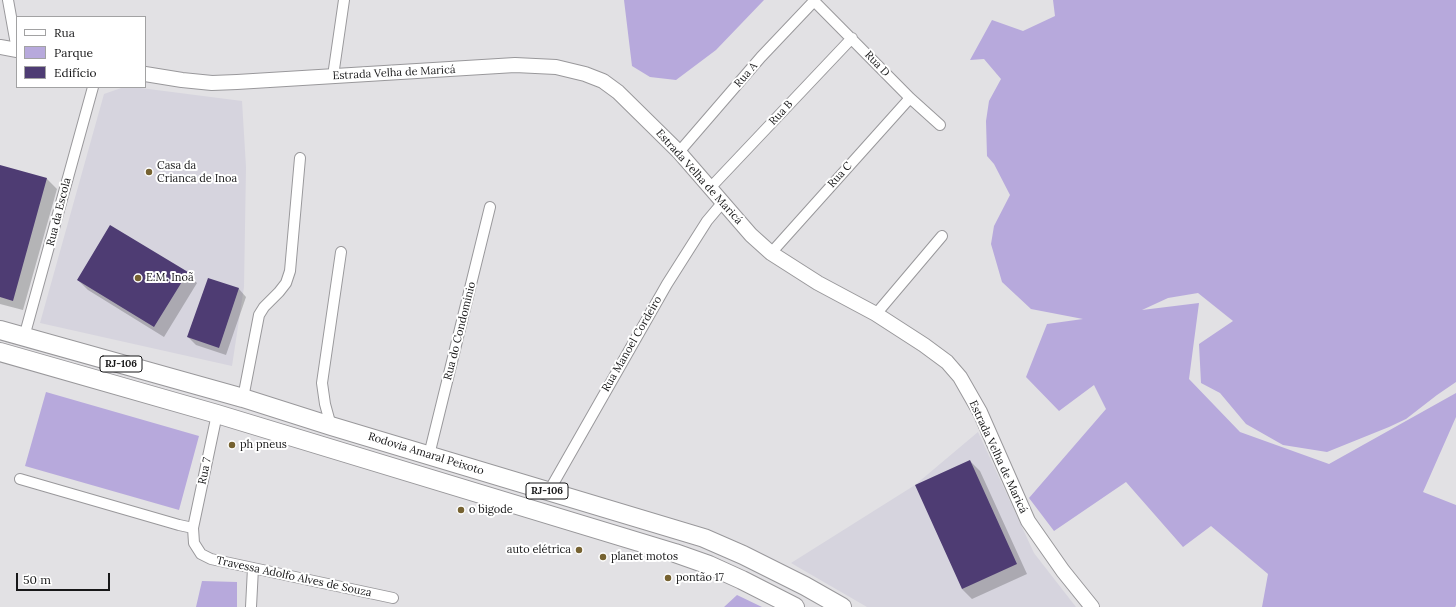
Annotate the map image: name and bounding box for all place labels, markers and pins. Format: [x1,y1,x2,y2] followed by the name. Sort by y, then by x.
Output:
[157,159,237,185] place label: Casa da Crianca de Inoa
[144,167,154,177] marker: Casa da Crianca de Inoa
[146,271,194,285] place label: E.M. Inoã
[133,273,143,283] marker: E.M. Inoã
[240,438,287,452] place label: ph pneus
[227,440,237,450] marker: ph pneus
[469,503,513,517] place label: o bigode
[456,505,466,515] marker: o bigode
[507,543,571,557] place label: auto elétrica
[574,545,584,555] marker: auto elétrica
[611,550,678,564] place label: planet motos
[598,552,608,562] marker: planet motos
[676,571,724,585] place label: pontão 17
[663,573,673,583] marker: pontão 17

